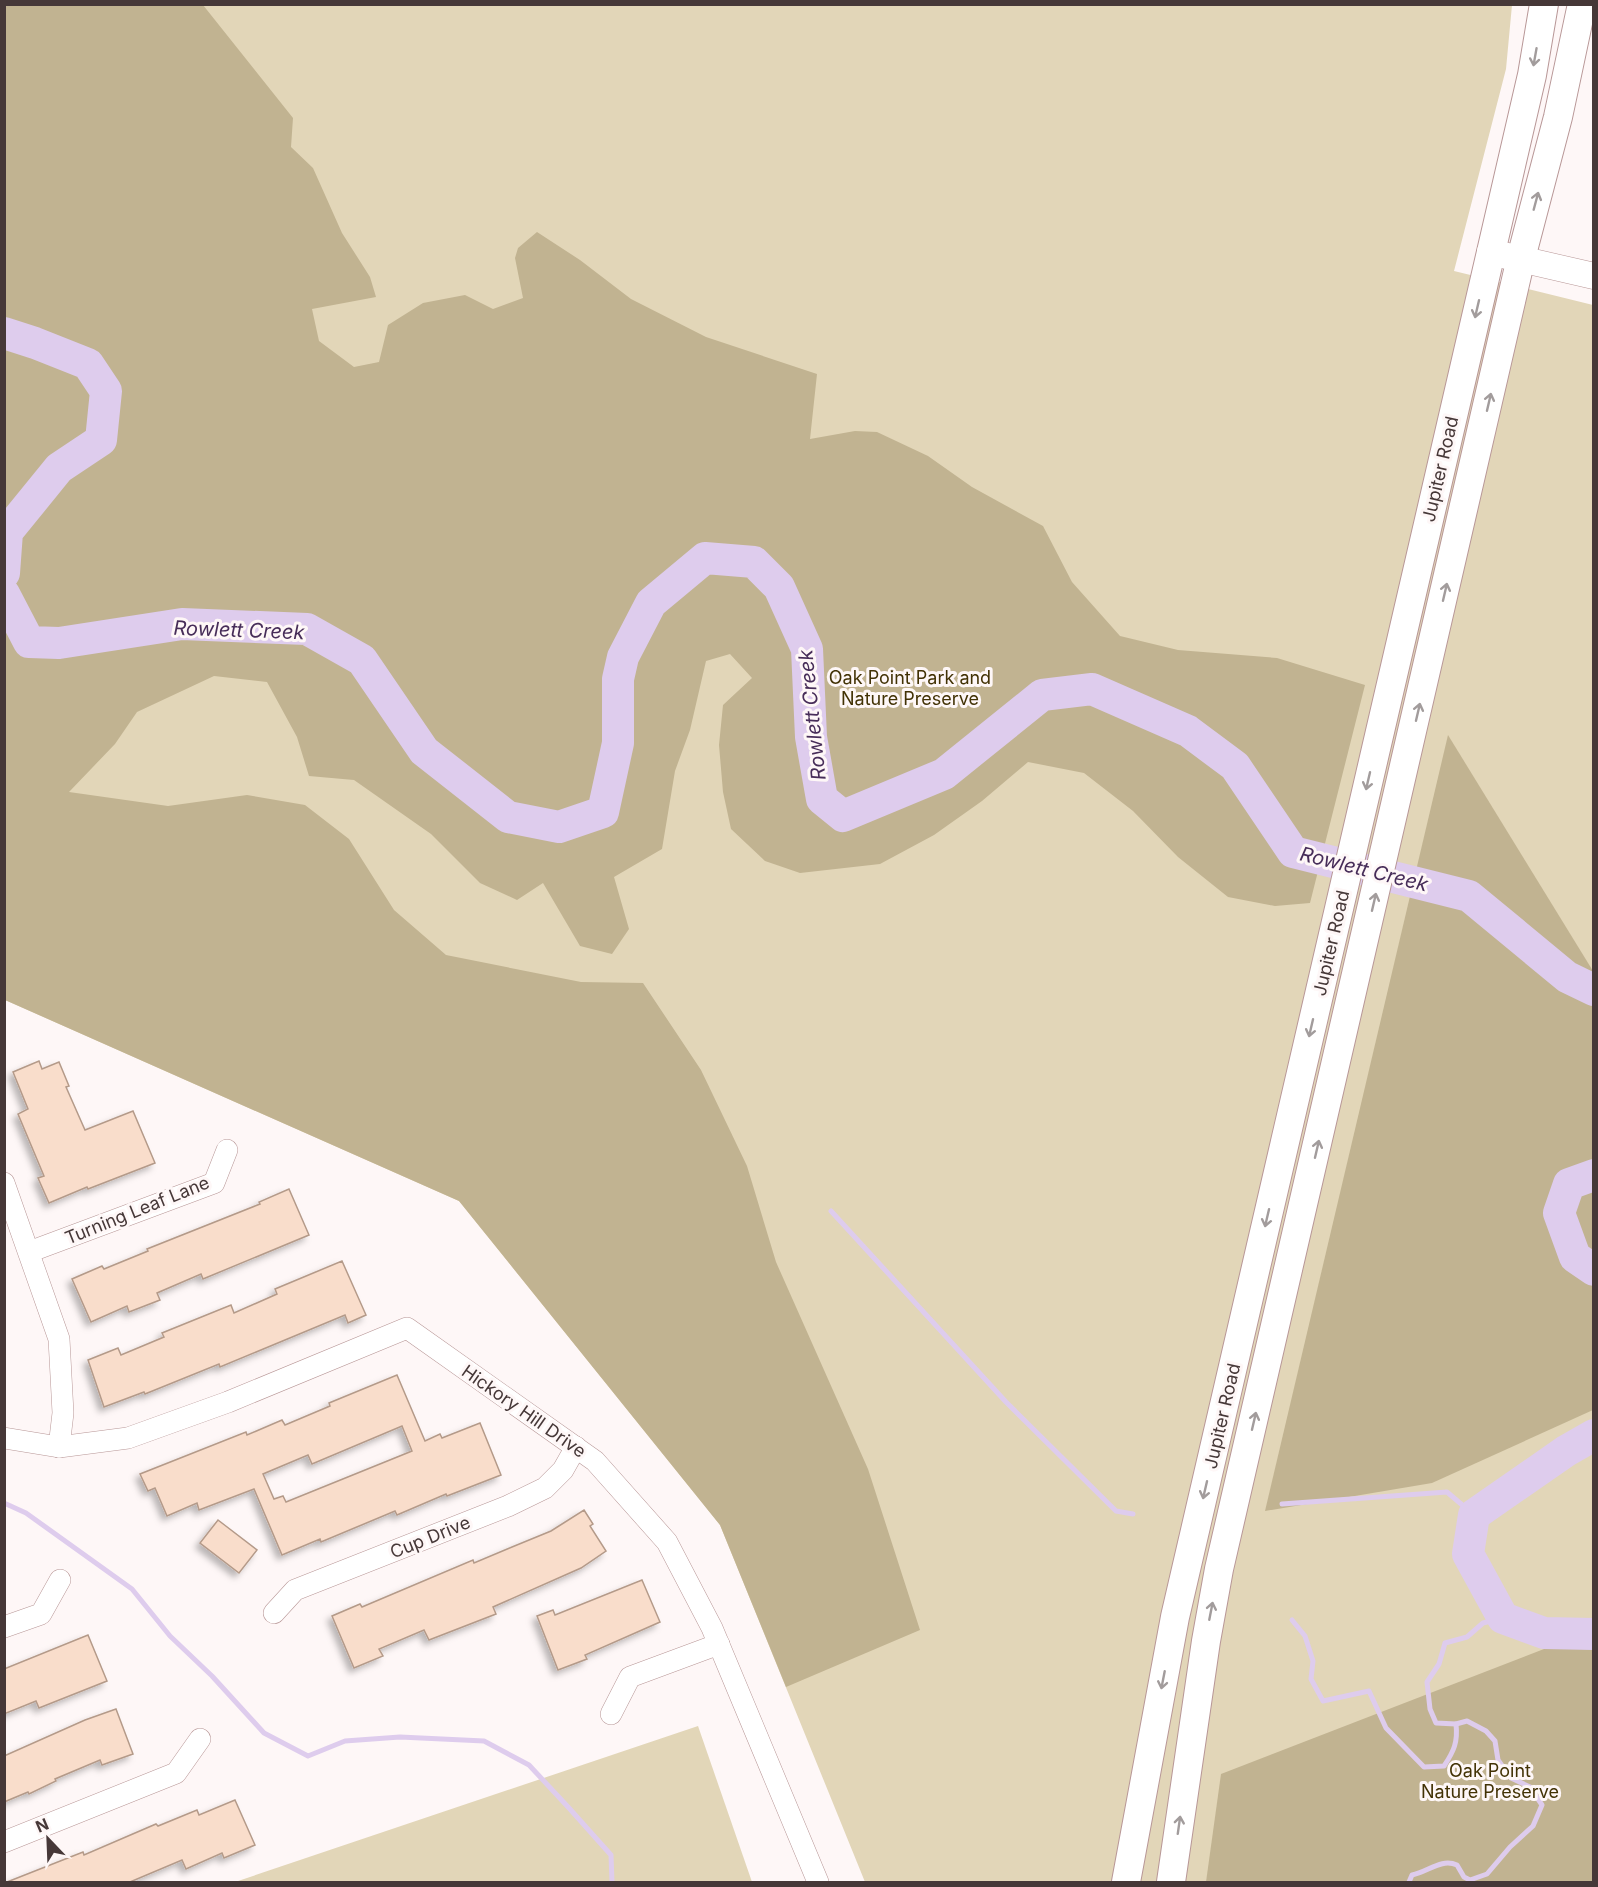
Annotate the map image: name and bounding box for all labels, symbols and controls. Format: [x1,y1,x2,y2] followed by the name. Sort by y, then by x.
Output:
[1529,47,1540,66] one-way arrow
[1531,192,1542,211] one-way arrow
[1470,299,1482,318] one-way arrow
[1483,393,1495,412] one-way arrow
[1418,414,1462,524] street label: Jupiter Road
[1440,583,1452,602] one-way arrow
[173,616,306,644] water label: Rowlett Creek
[793,648,831,781] water label: Rowlett Creek
[829,667,991,709] park label: Oak Point Park and Nature Preserve
[1413,703,1424,722] one-way arrow
[1362,771,1374,790] one-way arrow
[1298,842,1431,897] water label: Rowlett Creek
[1309,888,1353,998] street label: Jupiter Road
[1369,893,1380,912] one-way arrow
[1305,1018,1316,1037] one-way arrow
[1312,1140,1323,1159] one-way arrow
[62,1171,212,1249] street label: Turning Leaf Lane
[1261,1208,1273,1227] one-way arrow
[458,1360,590,1462] street label: Hickory Hill Drive
[1200,1361,1244,1471] street label: Jupiter Road
[1249,1412,1260,1431] one-way arrow
[1199,1480,1210,1499] one-way arrow
[387,1511,473,1563] street label: Cup Drive
[1206,1602,1217,1621] one-way arrow
[1157,1670,1168,1689] one-way arrow
[1421,1760,1559,1802] park label: Oak Point Nature Preserve
[18,1809,78,1869] north arrow
[33,1814,52,1837] text: N
[1174,1815,1185,1835] one-way arrow

